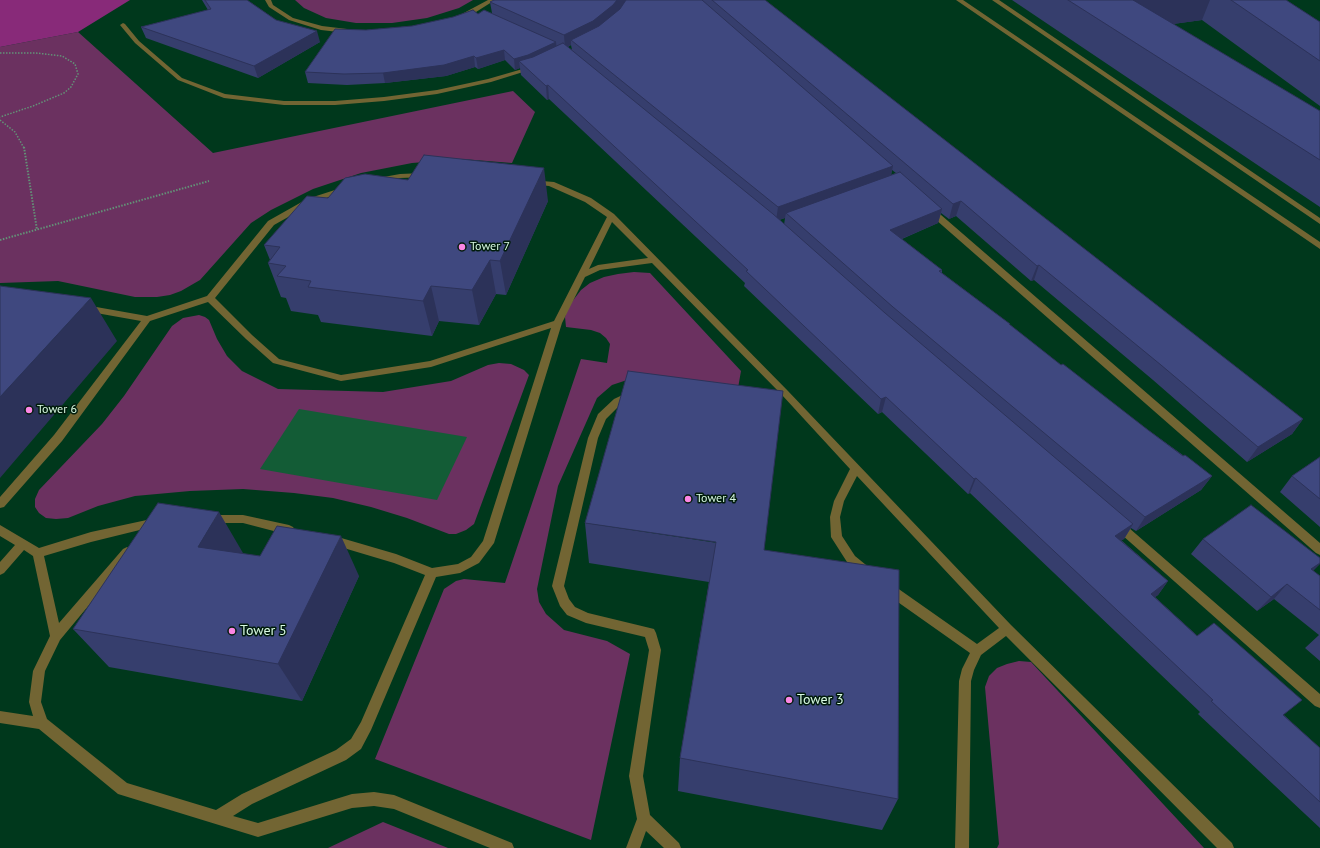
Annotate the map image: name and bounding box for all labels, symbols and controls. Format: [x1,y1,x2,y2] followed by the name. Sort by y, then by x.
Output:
[470,240,510,254] place label: Tower 7
[457,242,467,252] marker: Tower 7
[37,403,77,417] place label: Tower 6
[24,405,34,415] marker: Tower 6
[696,492,736,506] place label: Tower 4
[683,494,693,504] marker: Tower 4
[240,623,287,639] place label: Tower 5
[227,626,237,636] marker: Tower 5
[797,692,844,708] place label: Tower 3
[784,695,794,705] marker: Tower 3

